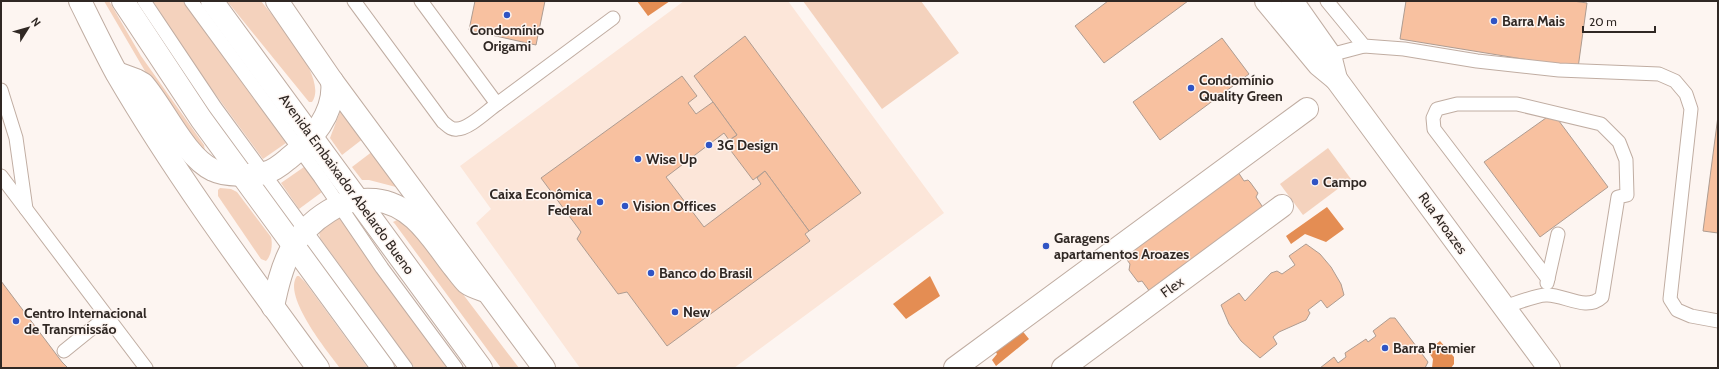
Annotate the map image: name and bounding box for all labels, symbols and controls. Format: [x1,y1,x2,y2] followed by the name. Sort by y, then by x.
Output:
[8,8,48,48] north arrow
[1583,8,1655,34] scale bar
[502,10,512,20] marker: Condomínio Origami
[1502,12,1565,30] place label: Barra Mais
[1589,14,1617,29] text: 20 m
[28,15,44,29] text: N
[1489,16,1499,26] marker: Barra Mais
[470,21,544,55] place label: Condomínio Origami
[1199,71,1283,105] place label: Condomínio Quality Green
[1186,83,1196,93] marker: Condomínio Quality Green
[275,90,419,278] street label: Avenida Embaixador Abelardo Bueno
[717,136,778,154] place label: 3G Design
[704,140,714,150] marker: 3G Design
[646,150,697,168] place label: Wise Up
[633,154,643,164] marker: Wise Up
[1323,173,1367,191] place label: Campo
[1310,177,1320,187] marker: Campo
[489,185,592,219] place label: Caixa Econômica Federal
[1415,189,1472,258] street label: Rua Aroazes
[595,197,605,207] marker: Caixa Econômica Federal
[633,197,716,215] place label: Vision Offices
[620,201,630,211] marker: Vision Offices
[1054,229,1189,263] place label: Garagens apartamentos Aroazes
[1041,241,1051,251] marker: Garagens apartamentos Aroazes
[659,264,753,282] place label: Banco do Brasil
[646,268,656,278] marker: Banco do Brasil
[1157,272,1187,301] street label: Flex
[683,303,711,321] place label: New
[24,304,147,338] place label: Centro Internacional de Transmissão
[670,307,680,317] marker: New
[11,316,21,326] marker: Centro Internacional de Transmissão
[1393,339,1476,357] place label: Barra Premier
[1380,343,1390,353] marker: Barra Premier

